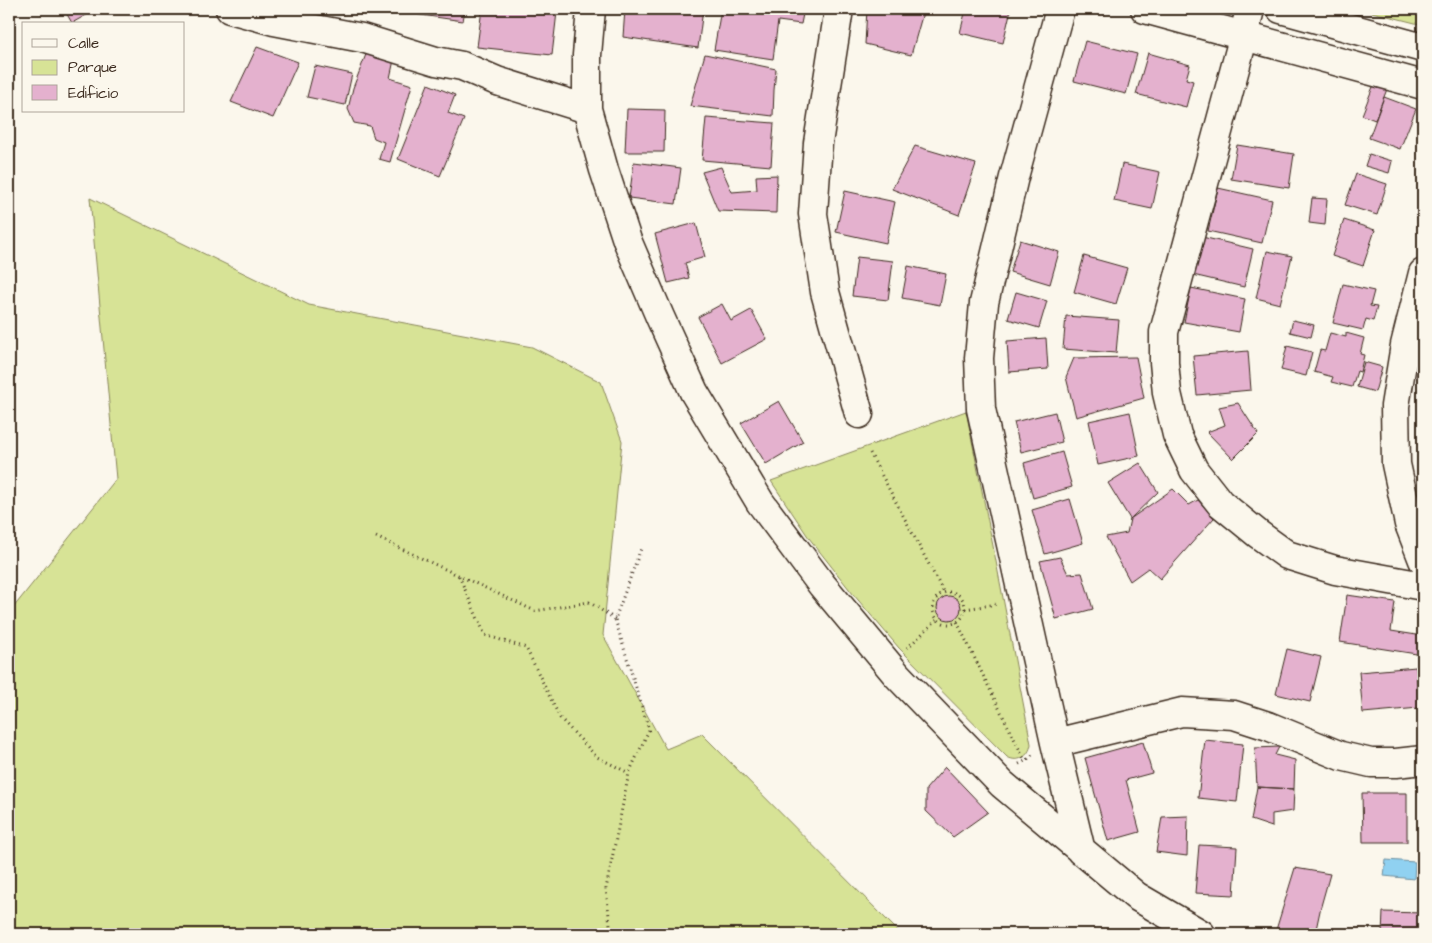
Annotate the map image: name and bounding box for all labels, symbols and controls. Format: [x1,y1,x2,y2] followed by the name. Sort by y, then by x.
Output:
[22,22,185,112] legend
[68,33,99,54] text: Calle
[68,57,117,78] text: Parque
[68,83,119,104] text: Edificio

